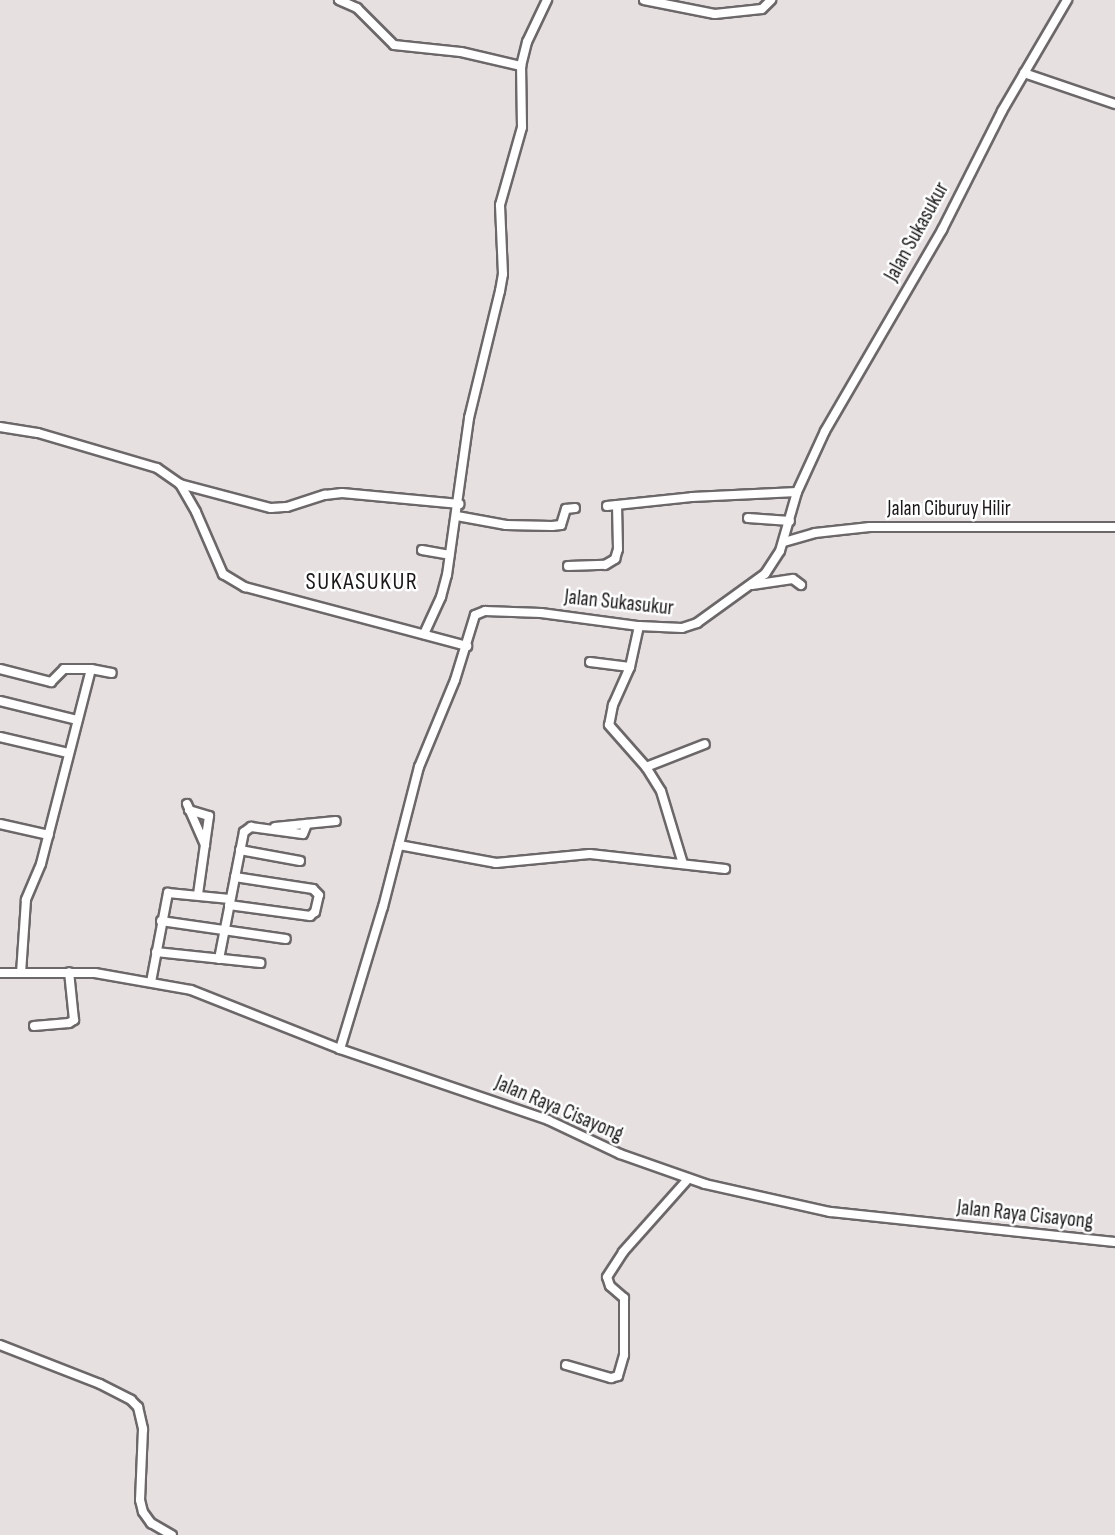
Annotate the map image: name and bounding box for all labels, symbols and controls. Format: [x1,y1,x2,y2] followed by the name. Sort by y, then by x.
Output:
[879,178,955,286] street label: Jalan Sukasukur
[887,496,1011,522] street label: Jalan Ciburuy Hilir
[306,568,418,596] district label: SUKASUKUR
[563,585,675,621] street label: Jalan Sukasukur
[491,1071,627,1147] street label: Jalan Raya Cisayong
[956,1195,1094,1235] street label: Jalan Raya Cisayong

